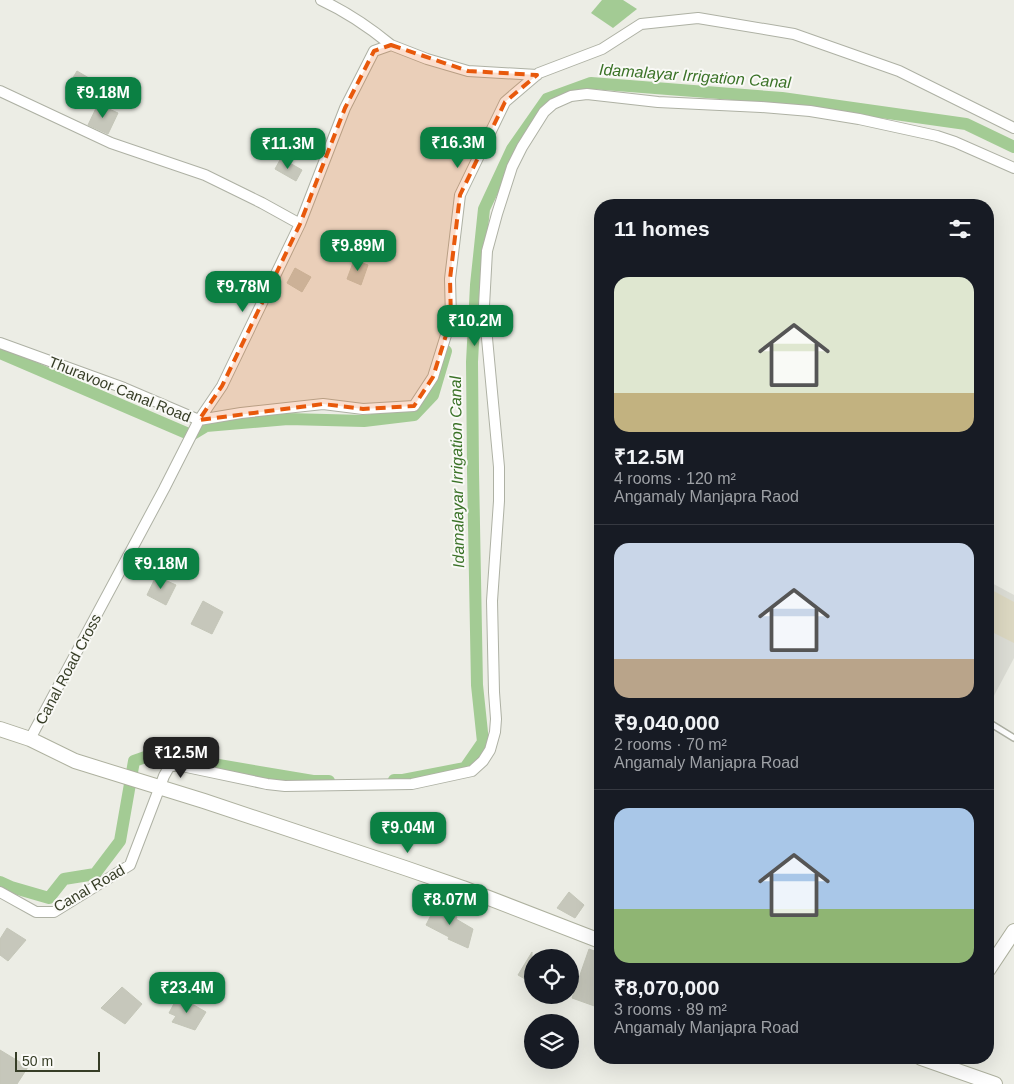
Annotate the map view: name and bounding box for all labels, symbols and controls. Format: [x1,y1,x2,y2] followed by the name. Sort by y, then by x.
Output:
[599,61,792,91] water label: Idamalayar Irrigation Canal
[62,76,144,119] pin: ₹9.18M
[76,84,130,101] text: ₹9.18M
[417,126,499,169] pin: ₹16.3M
[247,128,329,170] pin: ₹11.3M
[431,134,485,151] text: ₹16.3M
[262,135,314,152] text: ₹11.3M
[946,215,974,243] icon: filters
[614,217,710,240] text: 11 homes
[317,230,399,272] pin: ₹9.89M
[331,237,385,254] text: ₹9.89M
[202,270,284,313] pin: ₹9.78M
[216,278,270,295] text: ₹9.78M
[434,304,516,347] pin: ₹10.2M
[749,310,839,400] icon: home
[448,312,502,329] text: ₹10.2M
[46,353,194,425] street label: Thuravoor Canal Road
[447,375,467,568] water label: Idamalayar Irrigation Canal
[614,445,684,468] text: ₹12.5M
[614,470,736,487] text: 4 rooms · 120 m²
[614,488,799,505] text: Angamaly Manjapra Raod
[120,548,202,590] pin: ₹9.18M
[134,555,188,572] text: ₹9.18M
[749,575,839,665] icon: home
[32,611,104,727] street label: Canal Road Cross
[614,711,719,734] text: ₹9,040,000
[140,736,222,779] pin: ₹12.5M
[614,736,727,753] text: 2 rooms · 70 m²
[154,744,208,761] text: ₹12.5M
[614,754,799,771] text: Angamaly Manjapra Road
[367,812,449,854] pin: ₹9.04M
[381,819,435,836] text: ₹9.04M
[749,840,839,930] icon: home
[50,861,128,915] street label: Canal Road
[409,884,491,926] pin: ₹8.07M
[423,891,477,908] text: ₹8.07M
[524,949,579,1069] map controls
[524,949,579,1004] button: locate
[146,972,228,1014] pin: ₹23.4M
[614,976,719,999] text: ₹8,070,000
[160,979,214,996] text: ₹23.4M
[614,1001,727,1018] text: 3 rooms · 89 m²
[524,1014,579,1069] button: layers
[614,1019,799,1036] text: Angamaly Manjapra Road
[15,1049,100,1072] scale bar
[22,1053,53,1069] text: 50 m

